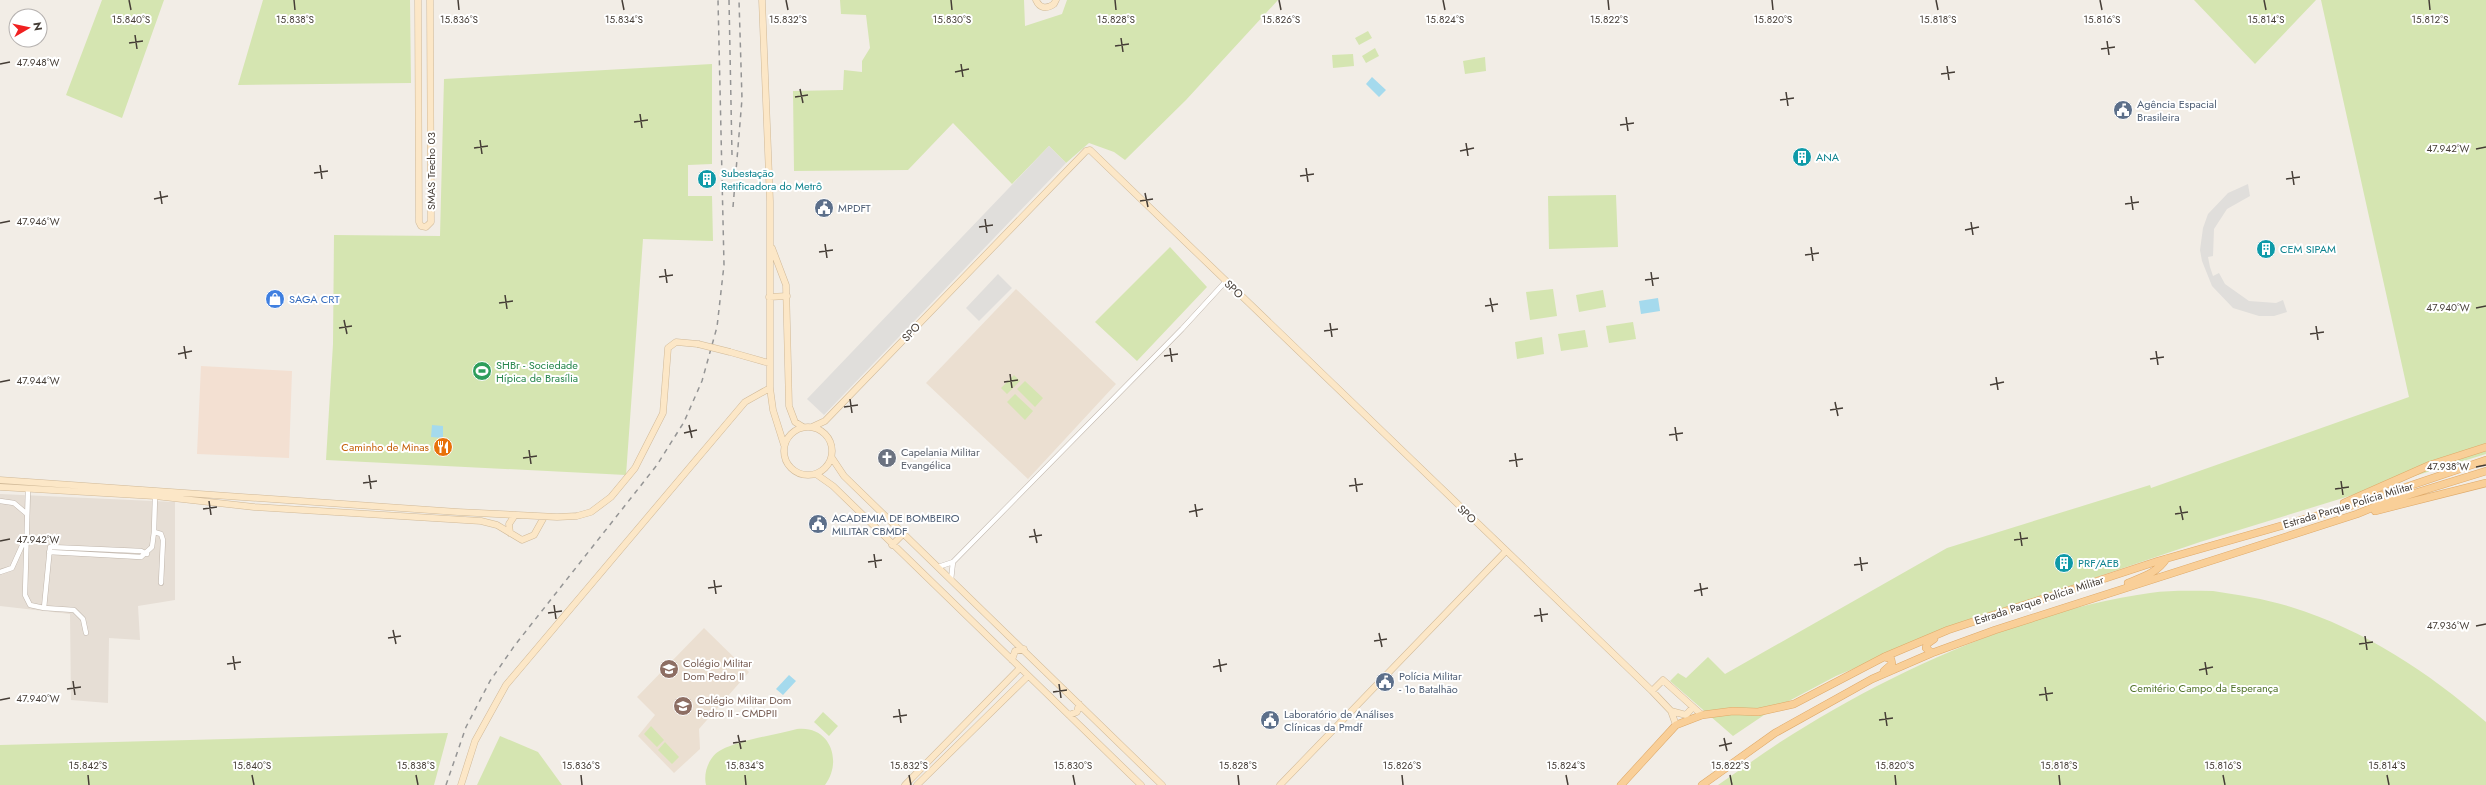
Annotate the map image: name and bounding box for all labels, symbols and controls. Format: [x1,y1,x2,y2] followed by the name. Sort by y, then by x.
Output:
[8,8,48,48] north arrow
[112,12,151,27] text: 15.840°S
[276,12,314,27] text: 15.838°S
[440,12,479,27] text: 15.836°S
[605,12,644,27] text: 15.834°S
[769,12,808,27] text: 15.832°S
[933,12,972,27] text: 15.830°S
[1097,12,1136,27] text: 15.828°S
[1262,12,1301,27] text: 15.826°S
[1426,12,1465,27] text: 15.824°S
[1590,12,1629,27] text: 15.822°S
[1754,12,1793,27] text: 15.820°S
[1920,12,1957,27] text: 15.818°S
[2083,12,2121,27] text: 15.816°S
[2247,12,2285,27] text: 15.814°S
[2411,12,2449,27] text: 15.812°S
[29,21,46,32] text: N
[17,55,60,70] text: 47.948°W
[2137,96,2217,125] place label: Agência Espacial Brasileira
[2112,99,2134,121] public building icon: Agência Espacial Brasileira
[423,132,439,210] street label: SMAS Trecho 03
[2426,141,2470,156] text: 47.942°W
[1791,146,1813,168] building icon: ANA
[1816,149,1840,165] place label: ANA
[721,165,822,194] place label: Subestação Retificadora do Metrô
[696,168,718,190] building icon: Subestação Retificadora do Metrô
[813,197,835,219] public building icon: MPDFT
[838,200,871,216] place label: MPDFT
[16,214,60,229] text: 47.946°W
[2255,238,2277,260] building icon: CEM SIPAM
[2280,241,2336,257] place label: CEM SIPAM
[1221,276,1247,302] street label: SPO
[264,288,286,310] shop icon: SAGA CRT
[289,291,340,307] place label: SAGA CRT
[2426,300,2470,315] text: 47.940°W
[898,319,924,345] street label: SPO
[496,357,578,386] place label: SHBr - Sociedade Hípica de Brasília
[471,360,493,382] sports icon: SHBr - Sociedade Hípica de Brasília
[16,373,60,388] text: 47.944°W
[432,436,454,458] restaurant icon: Caminho de Minas
[341,439,430,455] place label: Caminho de Minas
[901,444,980,473] place label: Capelania Militar Evangélica
[876,447,898,469] church icon: Capelania Militar Evangélica
[2427,459,2469,474] text: 47.938°W
[2281,478,2415,532] street label: Estrada Parque Polícia Militar
[1454,501,1480,527] street label: SPO
[832,510,960,539] place label: ACADEMIA DE BOMBEIRO MILITAR CBMDF
[807,513,829,535] public building icon: ACADEMIA DE BOMBEIRO MILITAR CBMDF
[16,532,60,547] text: 47.942°W
[2053,552,2075,574] building icon: PRF/AEB
[2078,555,2119,571] place label: PRF/AEB
[1972,571,2106,629] street label: Estrada Parque Polícia Militar
[2427,618,2469,633] text: 47.936°W
[683,655,752,684] place label: Colégio Militar Dom Pedro II
[658,658,680,680] school or university icon: Colégio Militar Dom Pedro II
[1399,668,1462,697] place label: Polícia Militar - 1o Batalhão
[1374,671,1396,693] public building icon: Polícia Militar - 1o Batalhão
[2130,680,2278,696] park label: Cemitério Campo da Esperança
[16,691,60,706] text: 47.940°W
[697,692,791,721] place label: Colégio Militar Dom Pedro II - CMDPII
[672,695,694,717] school or university icon: Colégio Militar Dom Pedro II - CMDPII
[1284,706,1394,735] place label: Laboratório de Análises Clínicas da Pmdf
[1259,709,1281,731] public building icon: Laboratório de Análises Clínicas da Pmdf
[69,758,108,773] text: 15.842°S
[233,758,272,773] text: 15.840°S
[397,758,435,773] text: 15.838°S
[562,758,601,773] text: 15.836°S
[726,758,765,773] text: 15.834°S
[890,758,929,773] text: 15.832°S
[1054,758,1093,773] text: 15.830°S
[1219,758,1258,773] text: 15.828°S
[1383,758,1422,773] text: 15.826°S
[1547,758,1586,773] text: 15.824°S
[1711,758,1750,773] text: 15.822°S
[1876,758,1915,773] text: 15.820°S
[2041,758,2078,773] text: 15.818°S
[2204,758,2242,773] text: 15.816°S
[2368,758,2406,773] text: 15.814°S

